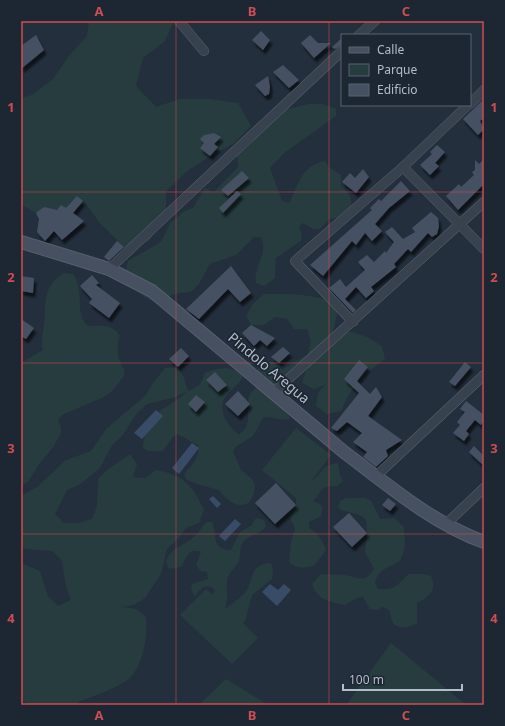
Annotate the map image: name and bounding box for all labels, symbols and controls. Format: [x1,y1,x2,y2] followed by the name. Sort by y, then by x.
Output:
[95,2,104,20] text: A
[248,2,256,20] text: B
[402,2,410,20] text: C
[341,34,471,106] legend
[377,41,405,58] text: Calle
[377,61,418,78] text: Parque
[377,81,418,98] text: Edificio
[7,98,15,116] text: 1
[490,98,498,116] text: 1
[7,268,15,286] text: 2
[490,268,498,286] text: 2
[225,328,314,407] street label: Pindolo Aregua
[7,439,15,457] text: 3
[490,439,498,457] text: 3
[7,609,15,627] text: 4
[490,609,498,627] text: 4
[343,666,462,692] scale bar
[349,671,384,688] text: 100 m
[95,706,104,724] text: A
[248,706,256,724] text: B
[402,706,410,724] text: C

